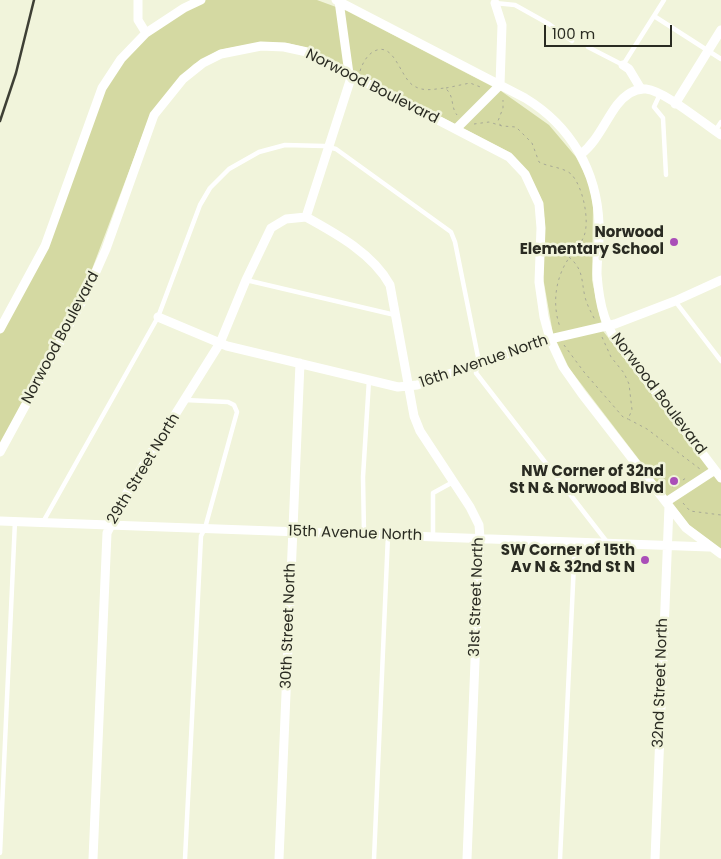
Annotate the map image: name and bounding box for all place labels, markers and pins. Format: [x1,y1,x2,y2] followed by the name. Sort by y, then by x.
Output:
[520,224,664,259] place label: Norwood Elementary School
[668,236,680,248] marker: Norwood Elementary School
[509,463,664,498] place label: NW Corner of 32nd St N & Norwood Blvd
[668,475,680,487] marker: NW Corner of 32nd St N & Norwood Blvd
[501,542,635,577] place label: SW Corner of 15th Av N & 32nd St N
[639,554,651,566] marker: SW Corner of 15th Av N & 32nd St N

